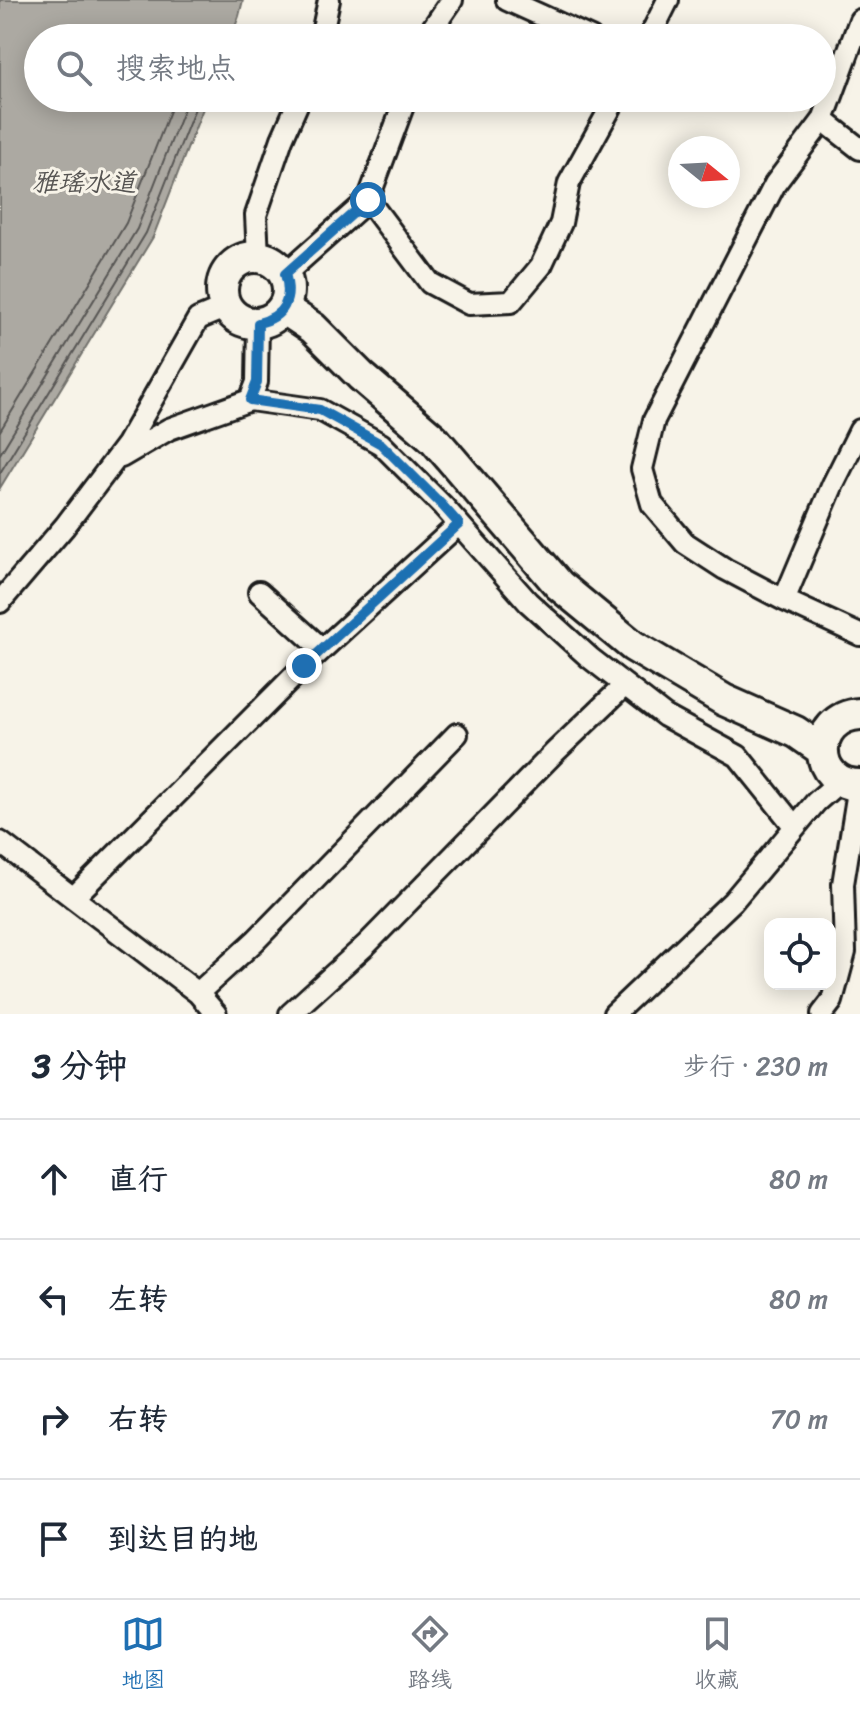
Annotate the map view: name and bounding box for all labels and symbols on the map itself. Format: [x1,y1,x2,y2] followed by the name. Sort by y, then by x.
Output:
[668,136,740,208] north arrow
[32,159,138,205] water label: 雅瑶水道
[350,182,386,218] route start
[286,648,322,684] route end

